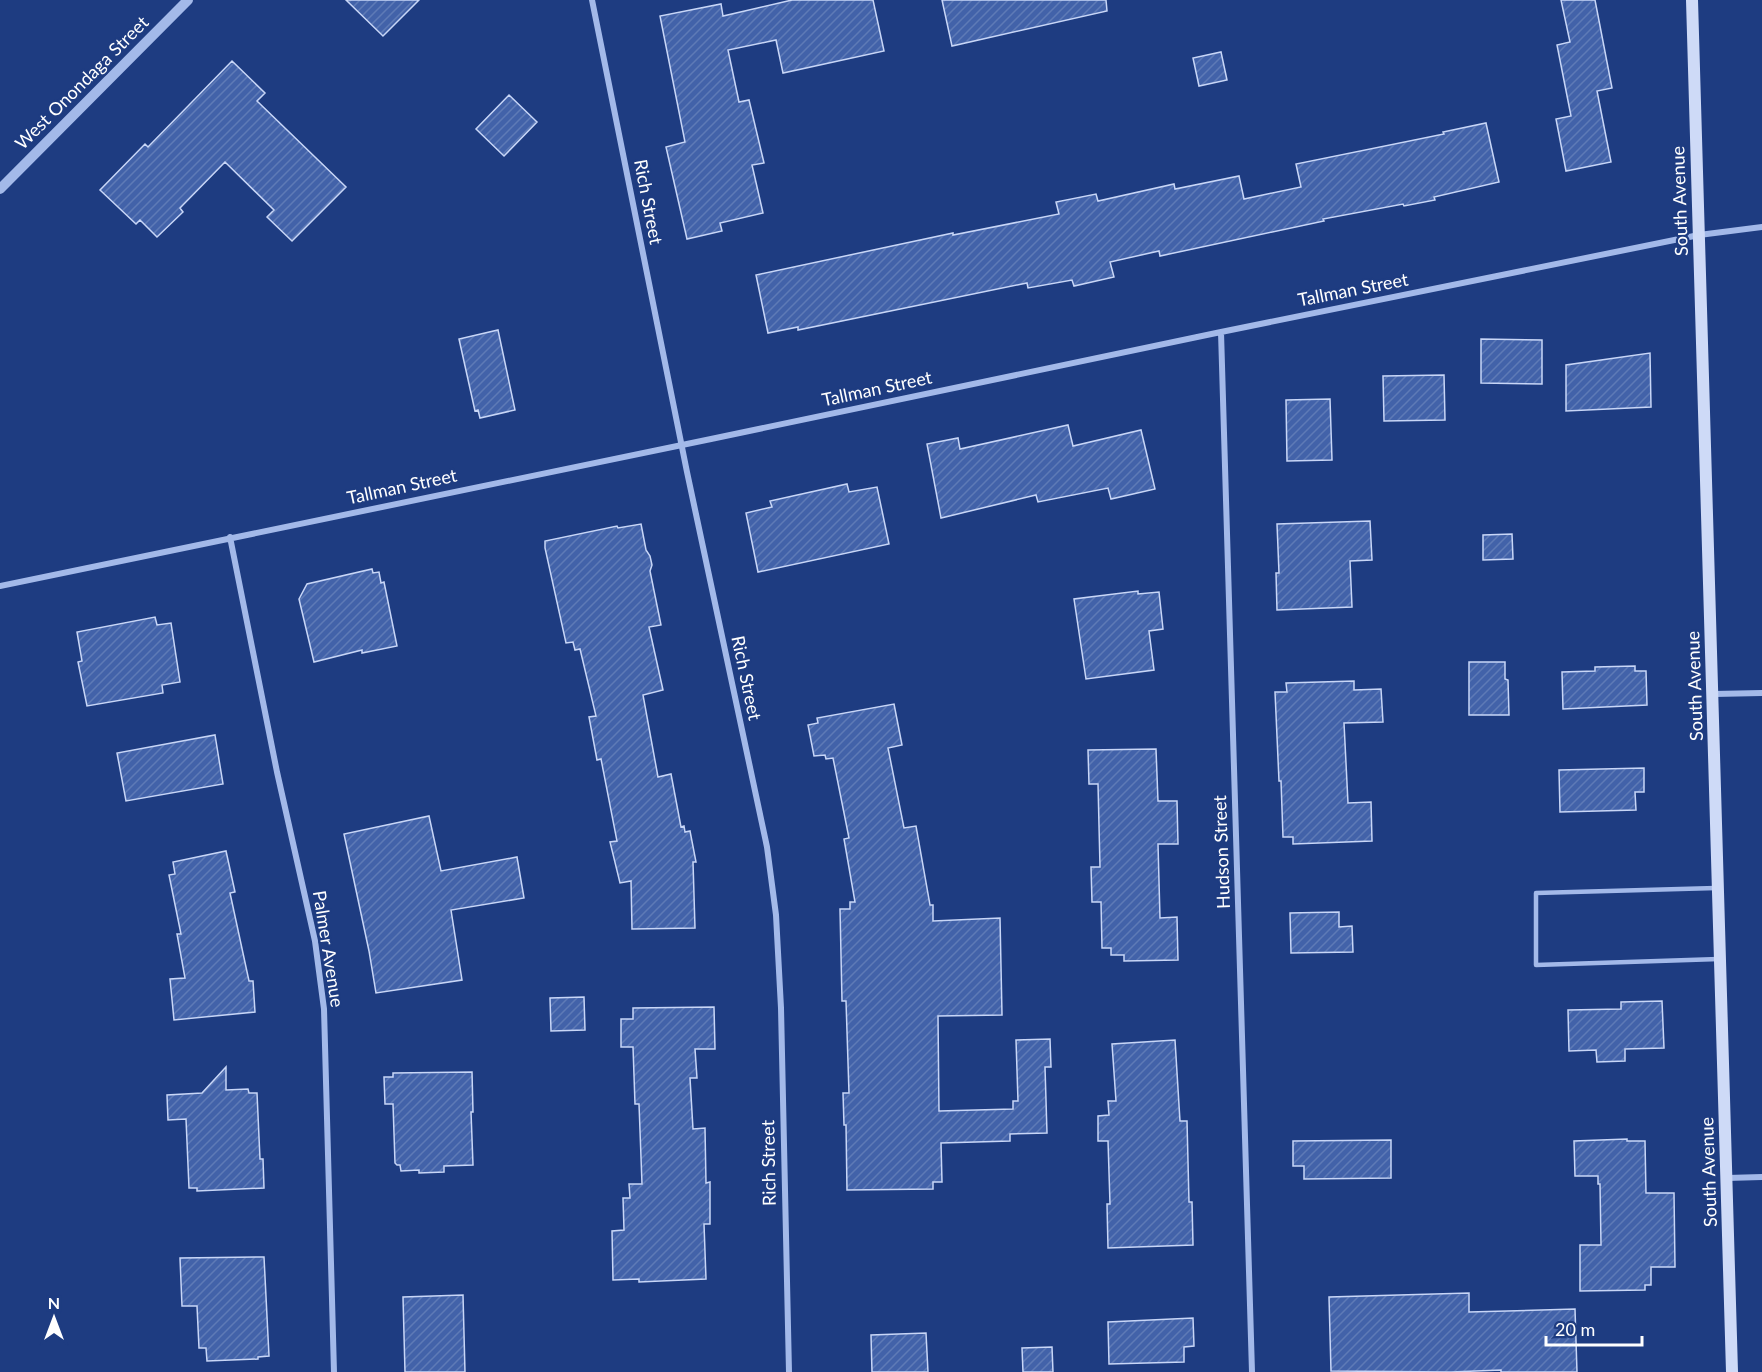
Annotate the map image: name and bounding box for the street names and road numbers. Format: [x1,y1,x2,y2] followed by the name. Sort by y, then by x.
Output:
[10,11,153,154] street label: West Onondaga Street
[1666,146,1692,256] street label: South Avenue
[630,157,668,247] street label: Rich Street
[1296,267,1410,310] street label: Tallman Street
[820,366,934,410] street label: Tallman Street
[345,464,459,508] street label: Tallman Street
[1681,631,1707,741] street label: South Avenue
[727,633,767,723] street label: Rich Street
[1208,794,1234,909] street label: Hudson Street
[309,889,349,1009] street label: Palmer Avenue
[1695,1117,1721,1227] street label: South Avenue
[756,1119,780,1206] street label: Rich Street

